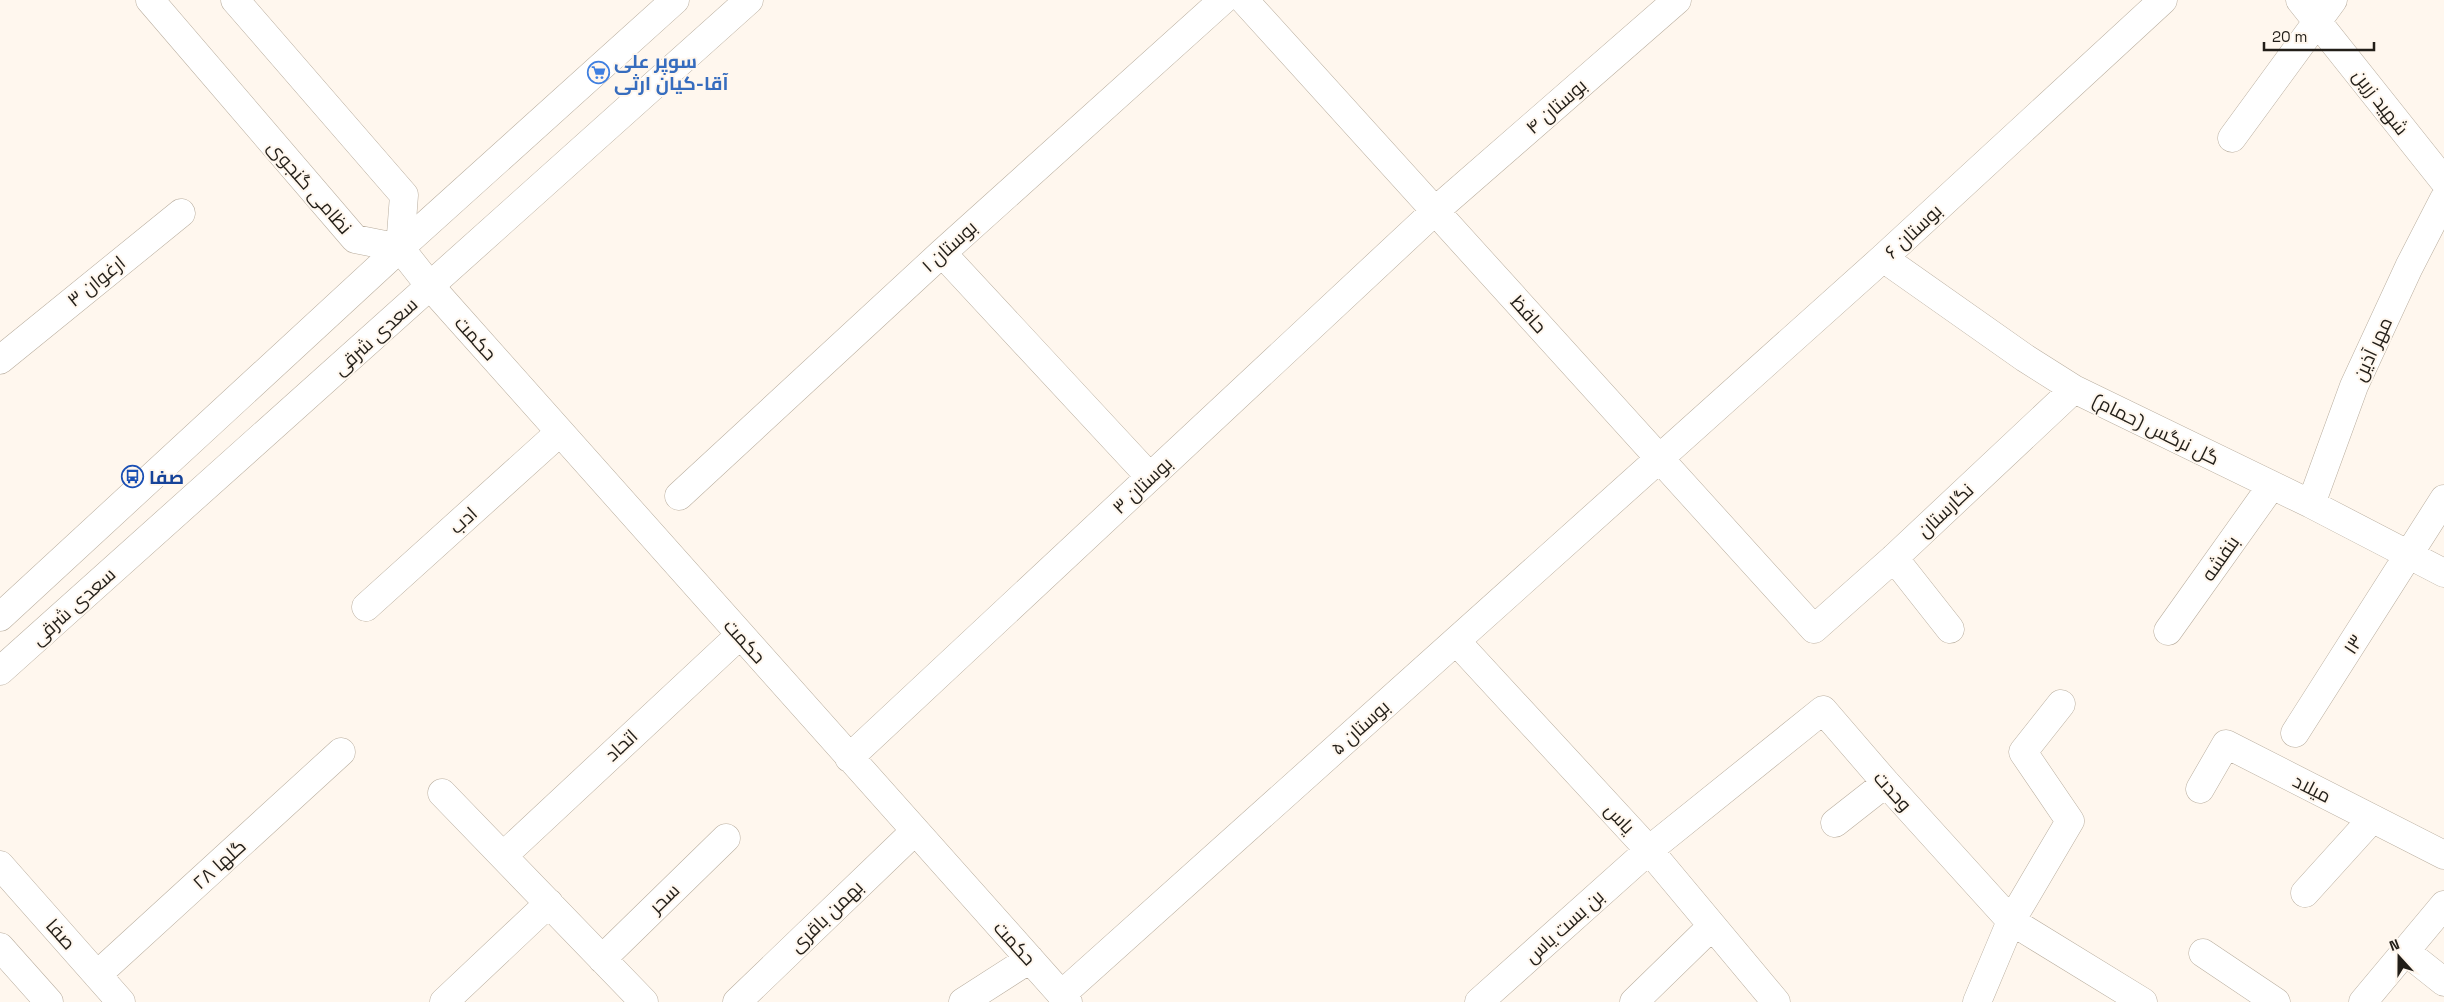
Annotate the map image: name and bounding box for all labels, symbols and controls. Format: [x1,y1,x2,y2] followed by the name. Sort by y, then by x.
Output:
[2264,20,2374,52] scale bar
[2272,27,2307,46] text: 20 m
[614,49,728,96] place label: سوپر علی آقا-کیان ارثی
[586,60,610,84] supermarket icon: سوپر علی آقا-کیان ارثی
[2347,64,2414,140] street label: شهید زرین
[1521,73,1592,140] street label: بوستان ۴
[262,135,357,240] street label: نظامی گنجوی
[1879,198,1947,264] street label: بوستان ۶
[916,215,982,278] street label: بوستان ۱
[62,250,131,312] street label: ارغوان ۳
[1505,290,1552,339] street label: حافظ
[328,292,423,381] street label: سعدی شرقی
[449,311,502,366] street label: حکمت
[2347,313,2398,385] street label: مهر آذین
[2088,388,2223,472] street label: گل نرگس (حمام)
[1107,451,1178,520] street label: بوستان ۳
[121,465,145,489] bus stop icon: صفا
[149,465,184,490] place label: صفا
[1912,478,1979,543] street label: نگارستان
[444,501,483,539] street label: ادب
[2196,531,2245,586] street label: بنفشه
[26,562,121,651] street label: سعدی شرقی
[718,614,771,669] street label: حکمت
[2338,630,2369,659] street label: ۱۳
[1326,694,1395,760] street label: بوستان ۵
[599,724,643,767] street label: اتحاد
[1868,766,1917,817] street label: وحدت
[2288,768,2335,809] street label: میلاد
[1599,797,1640,839] street label: یاس
[187,834,251,895] street label: گلها ۲۸
[784,875,869,958] street label: بهمن باقری
[643,878,685,919] street label: سحر
[1519,884,1609,969] street label: بن بست یاس
[40,914,81,955] street label: صفا
[988,916,1041,971] street label: حکمت
[2374,932,2424,982] north arrow
[2387,935,2402,955] text: N

